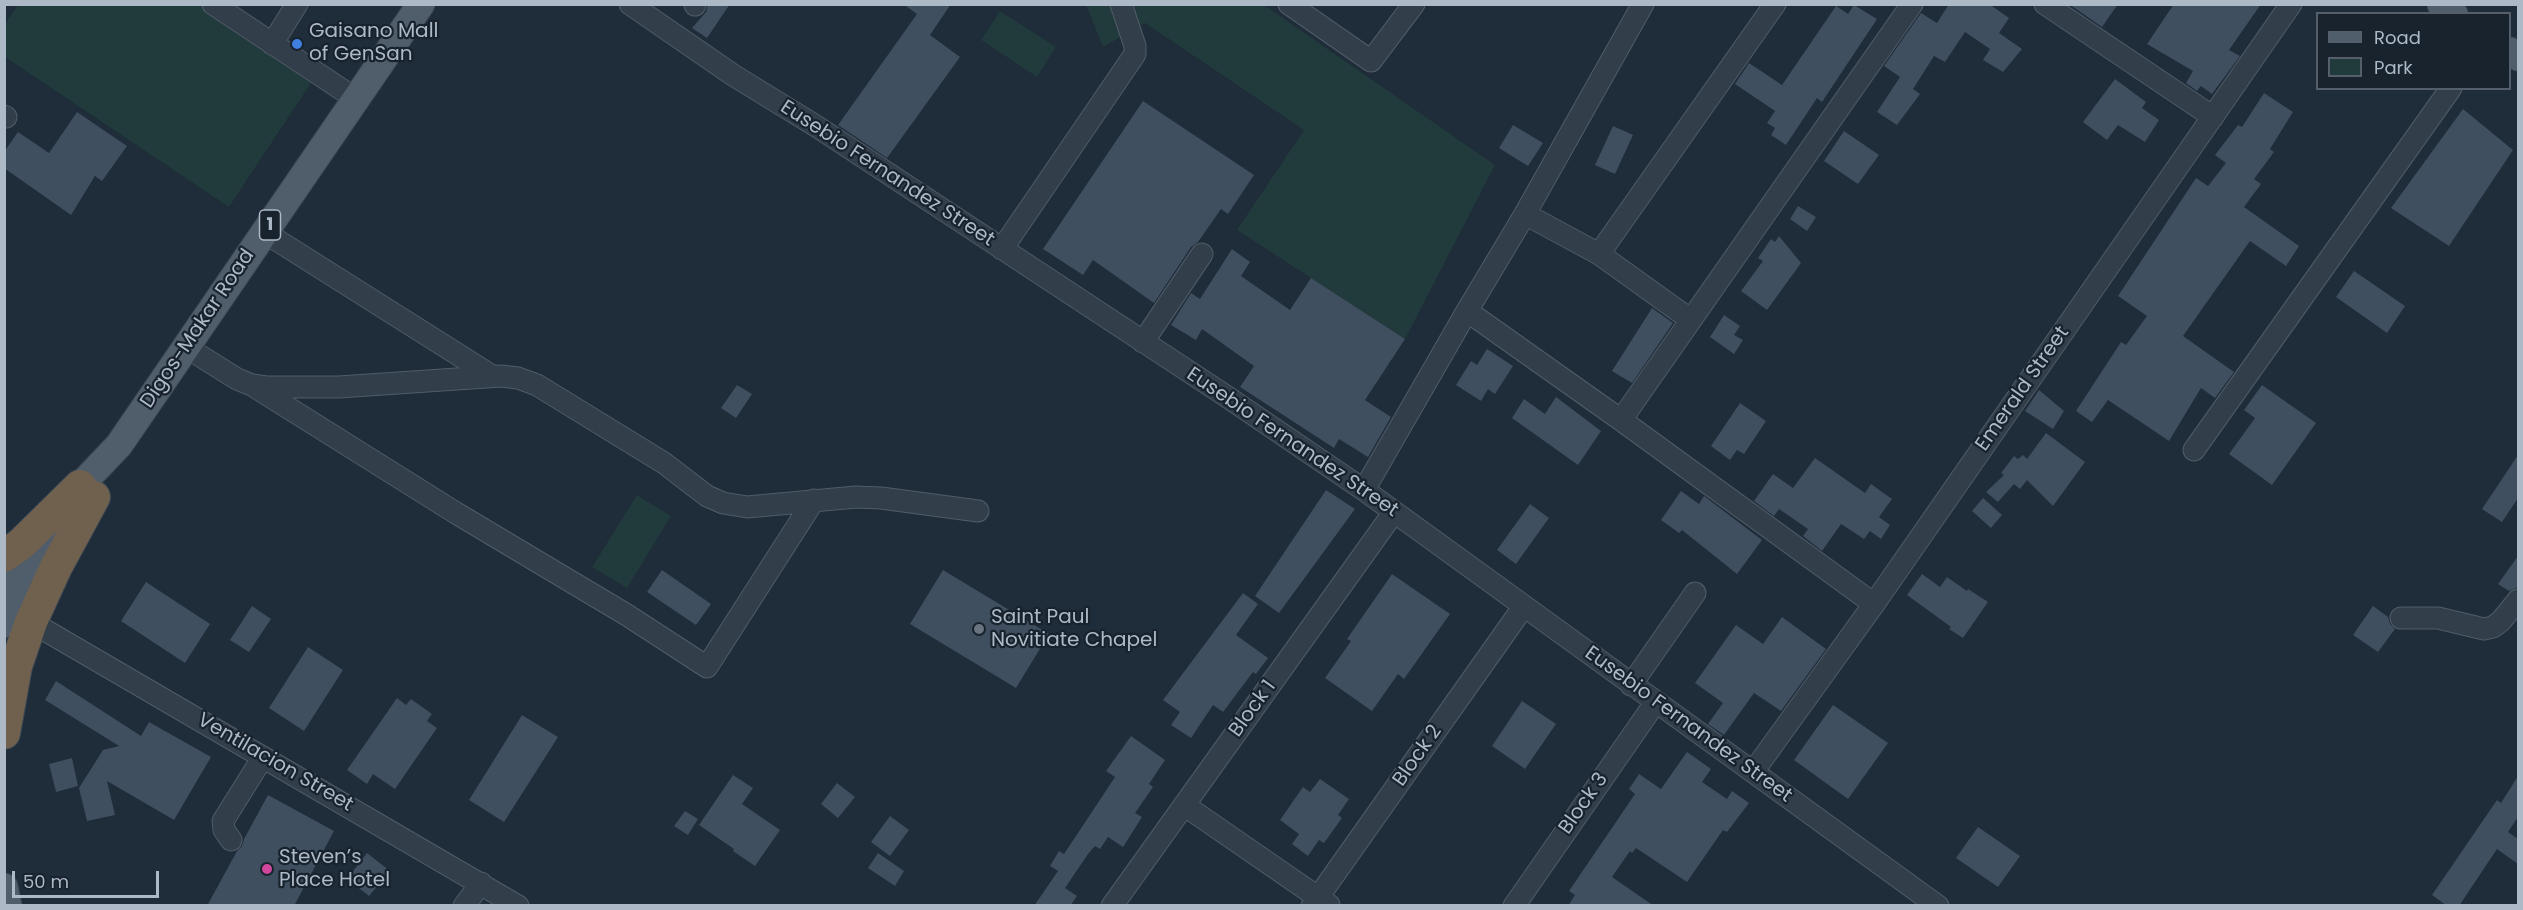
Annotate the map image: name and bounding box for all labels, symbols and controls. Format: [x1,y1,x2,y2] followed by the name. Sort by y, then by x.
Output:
[2316,12,2511,90] legend
[309,20,438,67] place label: Gaisano Mall of GenSan
[2374,25,2421,50] text: Road
[290,37,304,51] marker: Gaisano Mall of GenSan
[2374,55,2413,80] text: Park
[775,96,999,252] street label: Eusebio Fernandez Street
[260,210,280,240] road number: 1
[136,245,260,413] street label: Digos-Makar Road
[1971,322,2075,456] street label: Emerald Street
[1181,363,1403,523] street label: Eusebio Fernandez Street
[991,606,1157,653] place label: Saint Paul Novitiate Chapel
[972,622,986,636] marker: Saint Paul Novitiate Chapel
[1580,642,1796,808] street label: Eusebio Fernandez Street
[1224,676,1282,742] street label: Block 1
[193,709,357,817] street label: Ventilacion Street
[1388,721,1448,791] street label: Block 2
[1554,769,1614,839] street label: Block 3
[279,846,390,893] place label: Steven’s Place Hotel
[15,859,162,897] scale bar
[260,862,274,876] marker: Steven’s Place Hotel
[23,869,69,894] text: 50 m

